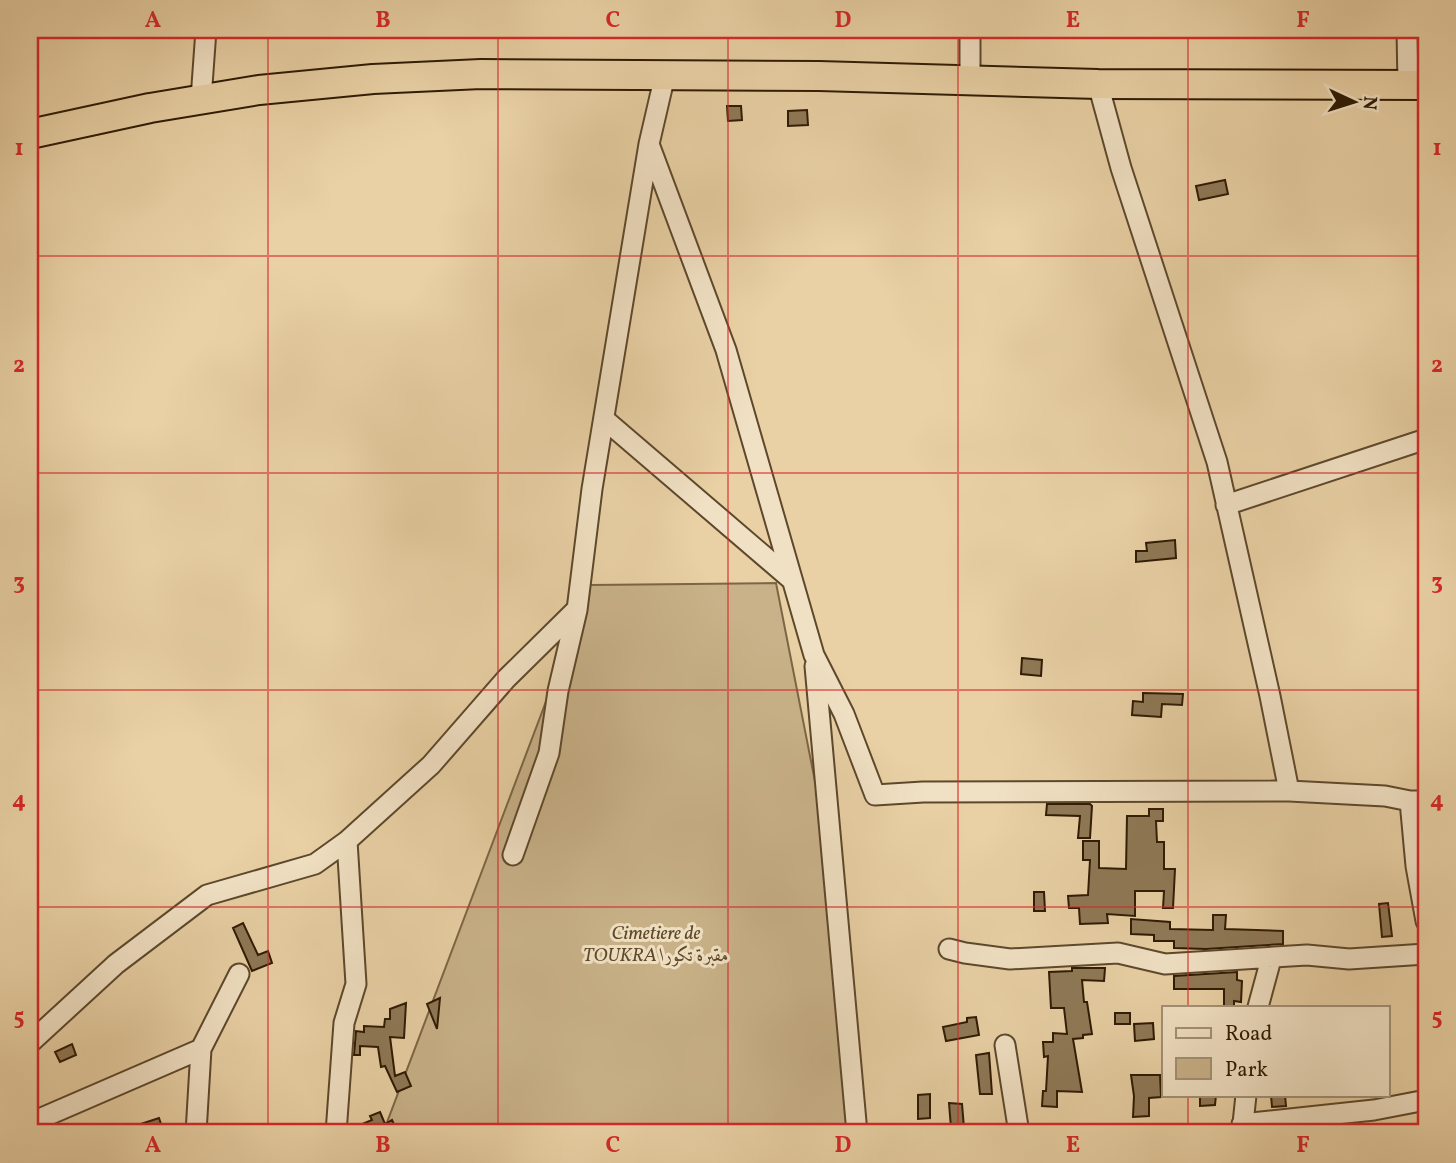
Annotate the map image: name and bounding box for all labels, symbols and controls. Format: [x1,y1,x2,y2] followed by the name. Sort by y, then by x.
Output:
[145,5,161,37] text: A
[375,5,391,37] text: B
[606,5,620,37] text: C
[835,5,852,37] text: D
[1066,5,1080,37] text: E
[1296,5,1310,37] text: F
[1320,66,1390,136] north arrow
[1355,95,1382,111] text: N
[14,133,24,165] text: 1
[1432,133,1442,165] text: 1
[13,350,25,382] text: 2
[1431,350,1443,382] text: 2
[13,567,25,599] text: 3
[1431,567,1443,599] text: 3
[12,785,26,817] text: 4
[1430,785,1444,817] text: 4
[583,921,729,969] park label: Cimetiere de TOUKRA مقبرة تكورا
[13,1002,25,1034] text: 5
[1431,1002,1443,1034] text: 5
[1162,1006,1390,1096] legend
[1225,1020,1272,1049] text: Road
[1225,1056,1268,1085] text: Park
[145,1130,161,1162] text: A
[375,1130,391,1162] text: B
[606,1130,620,1162] text: C
[835,1130,852,1162] text: D
[1066,1130,1080,1162] text: E
[1296,1130,1310,1162] text: F

